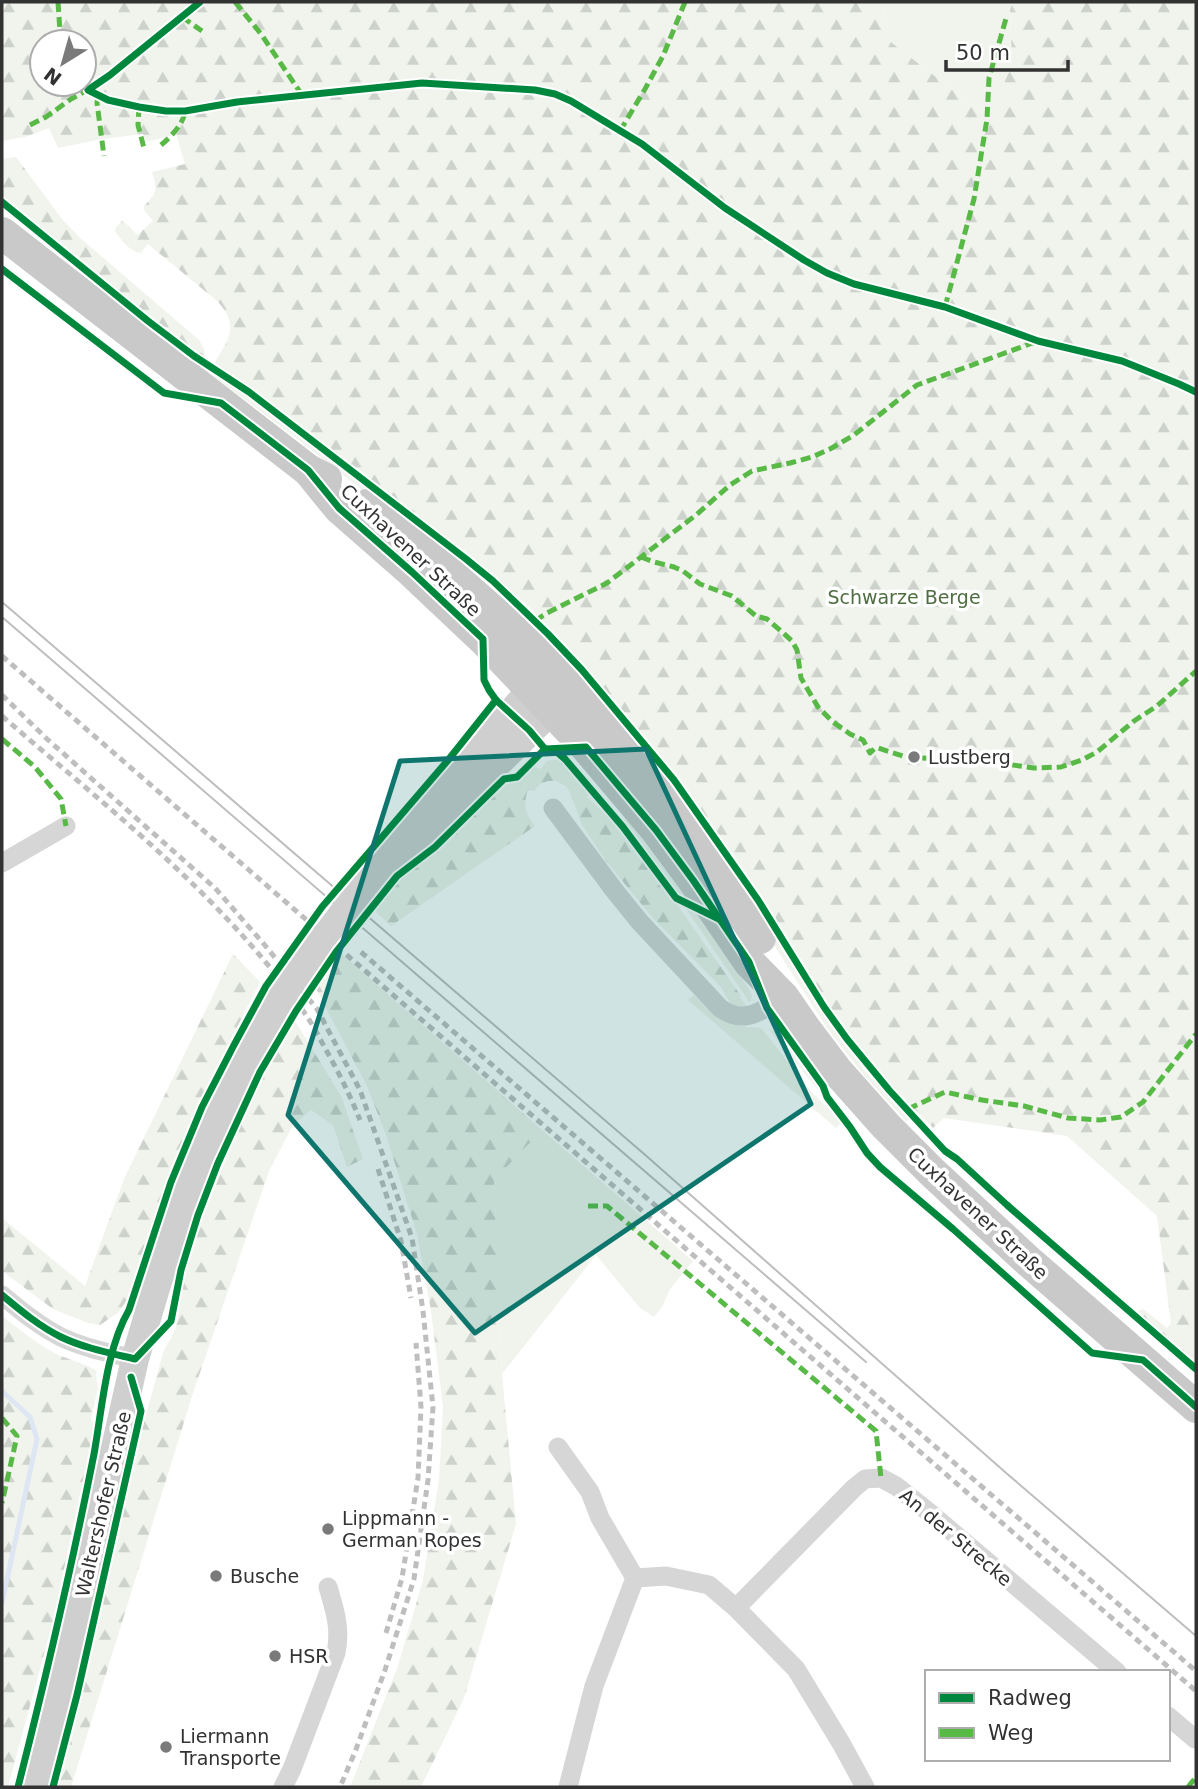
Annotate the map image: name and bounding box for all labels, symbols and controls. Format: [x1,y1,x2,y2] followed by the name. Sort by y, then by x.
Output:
[28,28,98,98] north arrow
[946,28,1068,72] scale bar
[956,41,1010,65] text: 50 m
[40,63,66,90] text: N
[336,479,486,621] street label: Cuxhavener Straße
[827,586,981,608] park label: Schwarze Berge
[928,746,1011,768] place label: Lustberg
[906,749,922,765] marker: Lustberg
[903,1142,1053,1284] street label: Cuxhavener Straße
[71,1409,135,1599] street label: Waltershofer Straße
[895,1484,1017,1590] street label: An der Strecke
[342,1507,482,1551] place label: Lippmann - German Ropes
[320,1521,336,1537] marker: Lippmann - German Ropes
[230,1565,299,1587] place label: Busche
[208,1568,224,1584] marker: Busche
[289,1645,329,1667] place label: HSR
[267,1648,283,1664] marker: HSR
[925,1670,1170,1761] legend
[988,1686,1072,1710] text: Radweg
[988,1721,1034,1745] text: Weg
[179,1725,281,1769] place label: Liermann Transporte
[158,1739,174,1755] marker: Liermann Transporte

